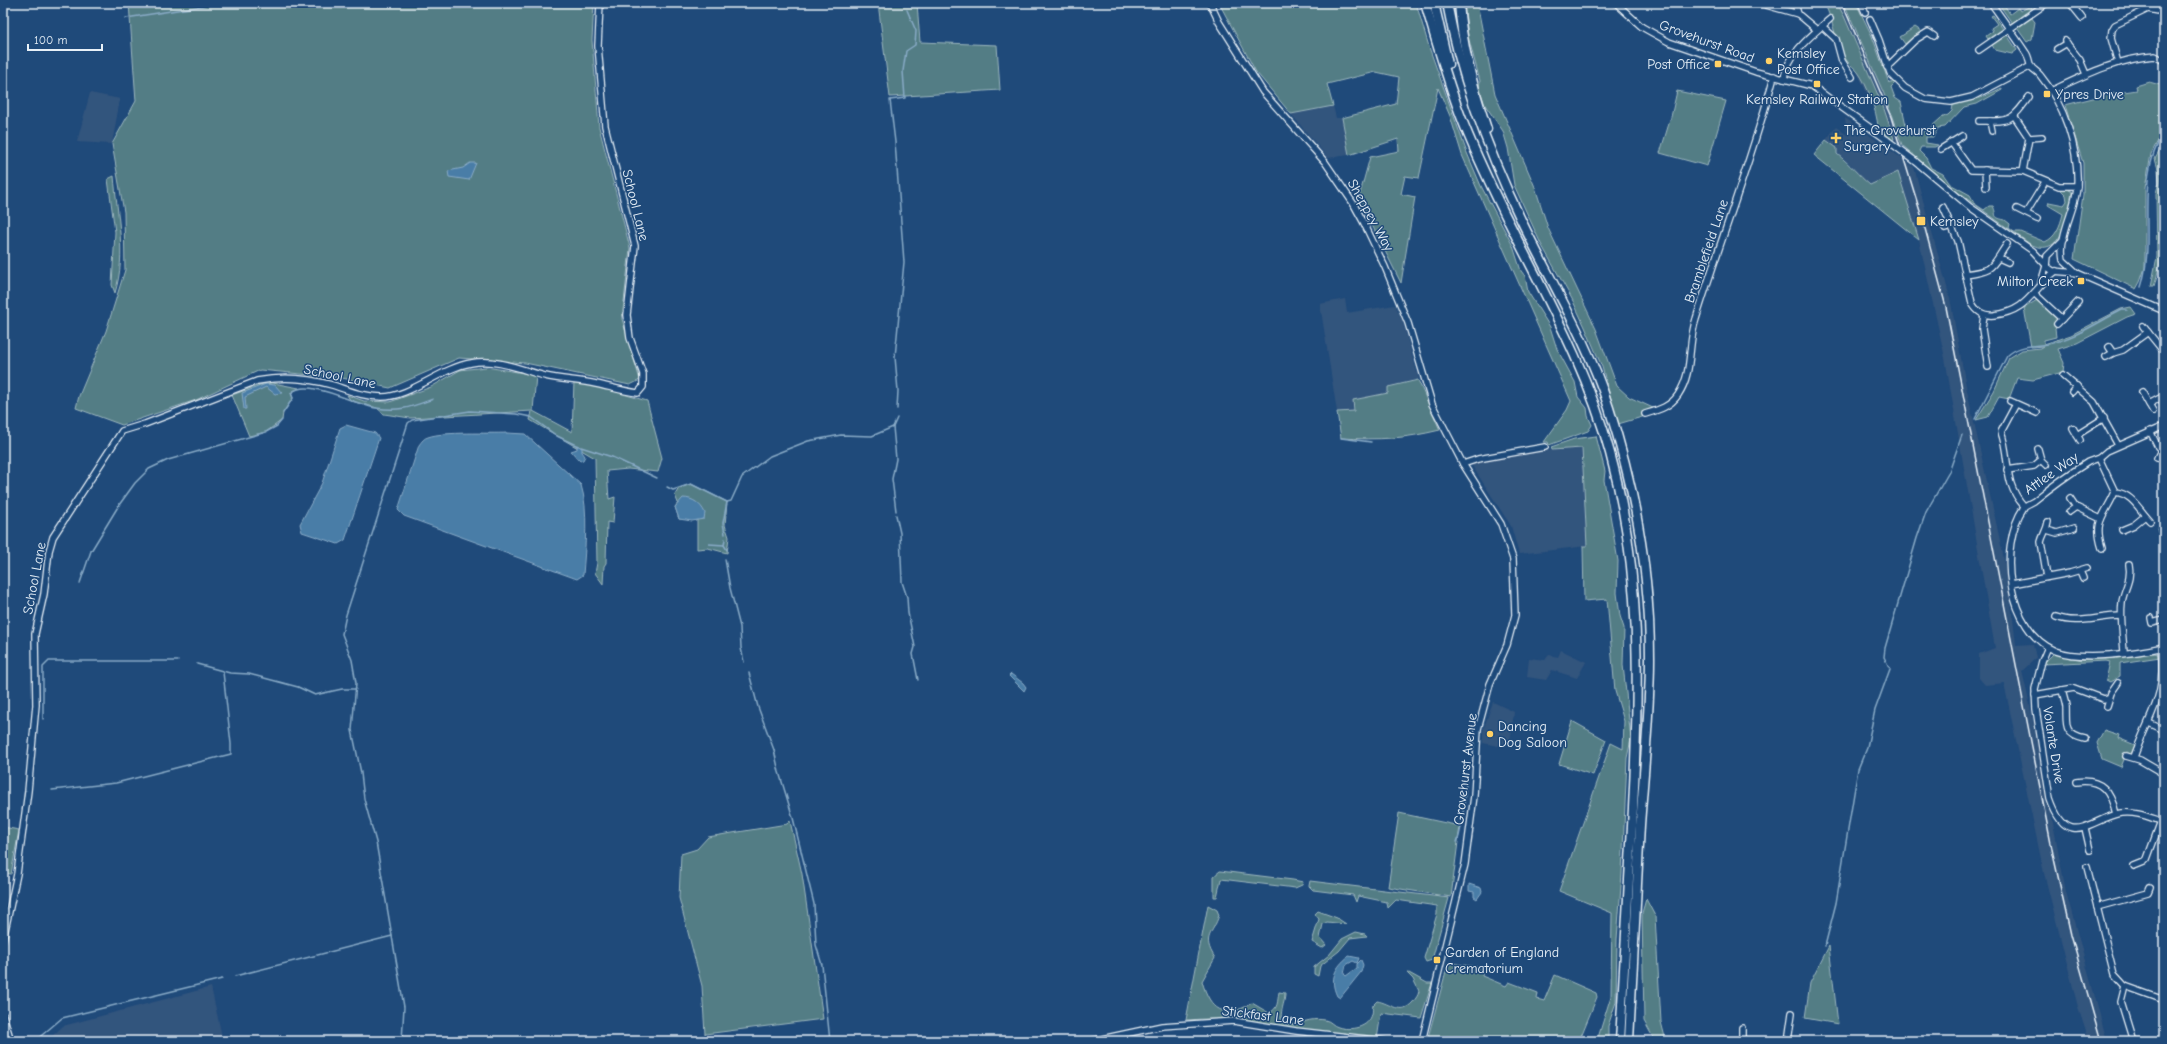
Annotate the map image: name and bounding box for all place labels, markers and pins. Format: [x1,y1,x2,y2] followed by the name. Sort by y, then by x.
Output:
[1777,45,1840,78] place label: Kemsley Post Office
[1647,56,1710,73] place label: Post Office
[1764,56,1774,66] marker: Kemsley Post Office
[1713,59,1723,69] marker: Post Office
[1812,79,1822,89] marker: Kemsley Railway Station
[2055,86,2124,103] place label: Ypres Drive
[2042,89,2052,99] marker: Ypres Drive
[1746,91,1888,108] place label: Kemsley Railway Station
[1844,122,1937,155] place label: The Grovehurst Surgery
[1831,133,1841,143] marker: The Grovehurst Surgery
[1930,213,1979,230] place label: Kemsley
[1915,215,1927,227] marker: Kemsley
[1997,273,2073,290] place label: Milton Creek
[2076,276,2086,286] marker: Milton Creek
[1498,718,1567,751] place label: Dancing Dog Saloon
[1485,729,1495,739] marker: Dancing Dog Saloon
[1445,944,1559,977] place label: Garden of England Crematorium
[1432,955,1442,965] marker: Garden of England Crematorium

